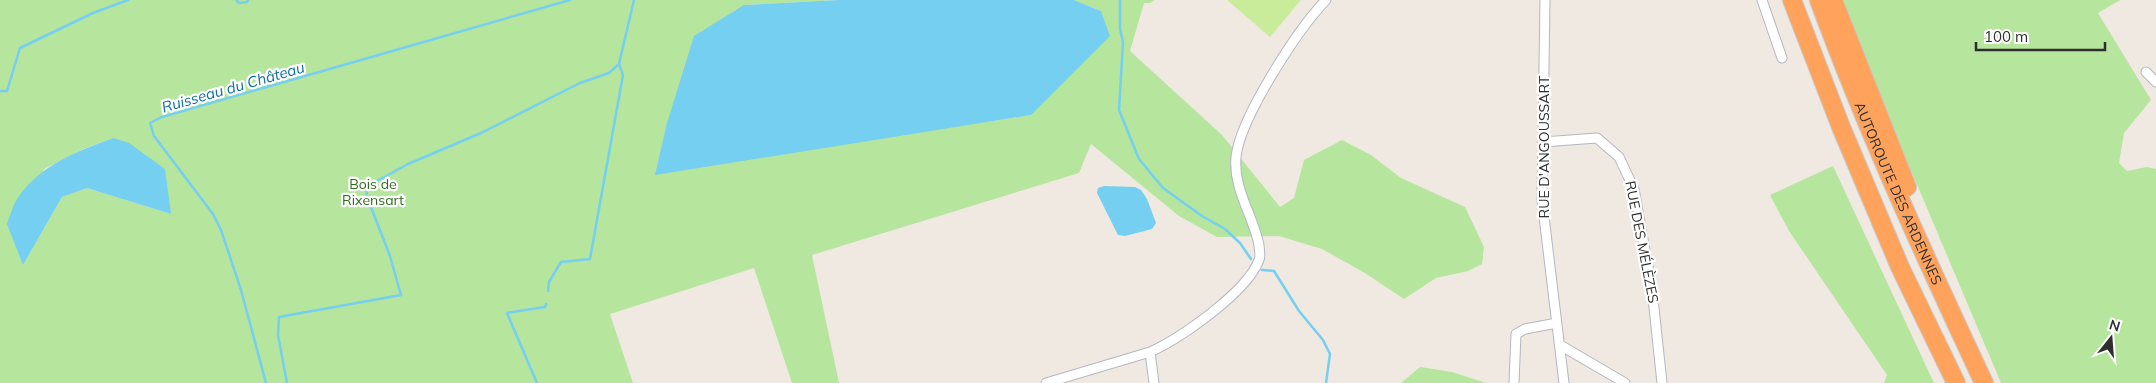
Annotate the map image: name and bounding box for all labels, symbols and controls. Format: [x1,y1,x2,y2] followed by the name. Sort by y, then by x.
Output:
[1976,20,2105,52] scale bar
[1984,27,2028,46] text: 100 m
[159,57,307,117] water label: Ruisseau du Château
[1535,75,1553,218] street label: RUE D'ANGOUSSART
[1851,99,1946,288] street label: AUTOROUTE DES ARDENNES
[342,175,404,209] park label: Bois de Rixensart
[1621,179,1663,305] street label: RUE DES MÉLÈZES
[2086,313,2136,363] north arrow
[2107,315,2122,336] text: N

